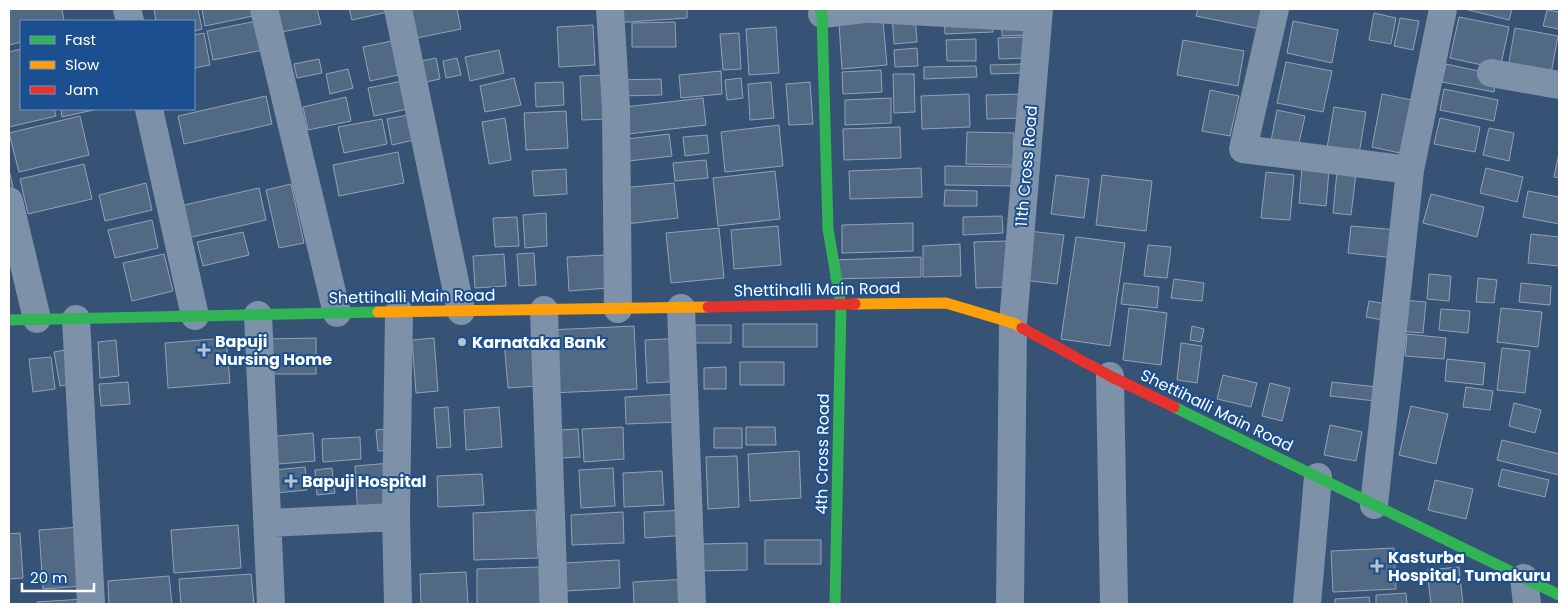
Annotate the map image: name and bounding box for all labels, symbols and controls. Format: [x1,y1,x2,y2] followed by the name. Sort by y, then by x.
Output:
[20,20,195,110] legend
[65,29,96,50] text: Fast
[65,54,100,75] text: Slow
[65,79,99,100] text: Jam
[1010,104,1043,228] street label: 11th Cross Road
[733,277,901,302] street label: Shettihalli Main Road
[328,284,496,309] street label: Shettihalli Main Road
[215,330,332,371] place label: Bapuji Nursing Home
[472,331,606,354] place label: Karnataka Bank
[456,336,468,348] marker: Karnataka Bank
[197,343,211,357] marker: Bapuji Nursing Home
[1137,364,1297,457] street label: Shettihalli Main Road
[810,393,835,515] street label: 4th Cross Road
[302,470,426,493] place label: Bapuji Hospital
[284,474,298,488] marker: Bapuji Hospital
[1388,546,1551,587] place label: Kasturba Hospital, Tumakuru
[1370,559,1384,573] marker: Kasturba Hospital, Tumakuru
[22,560,95,592] scale bar
[30,567,68,588] text: 20 m

